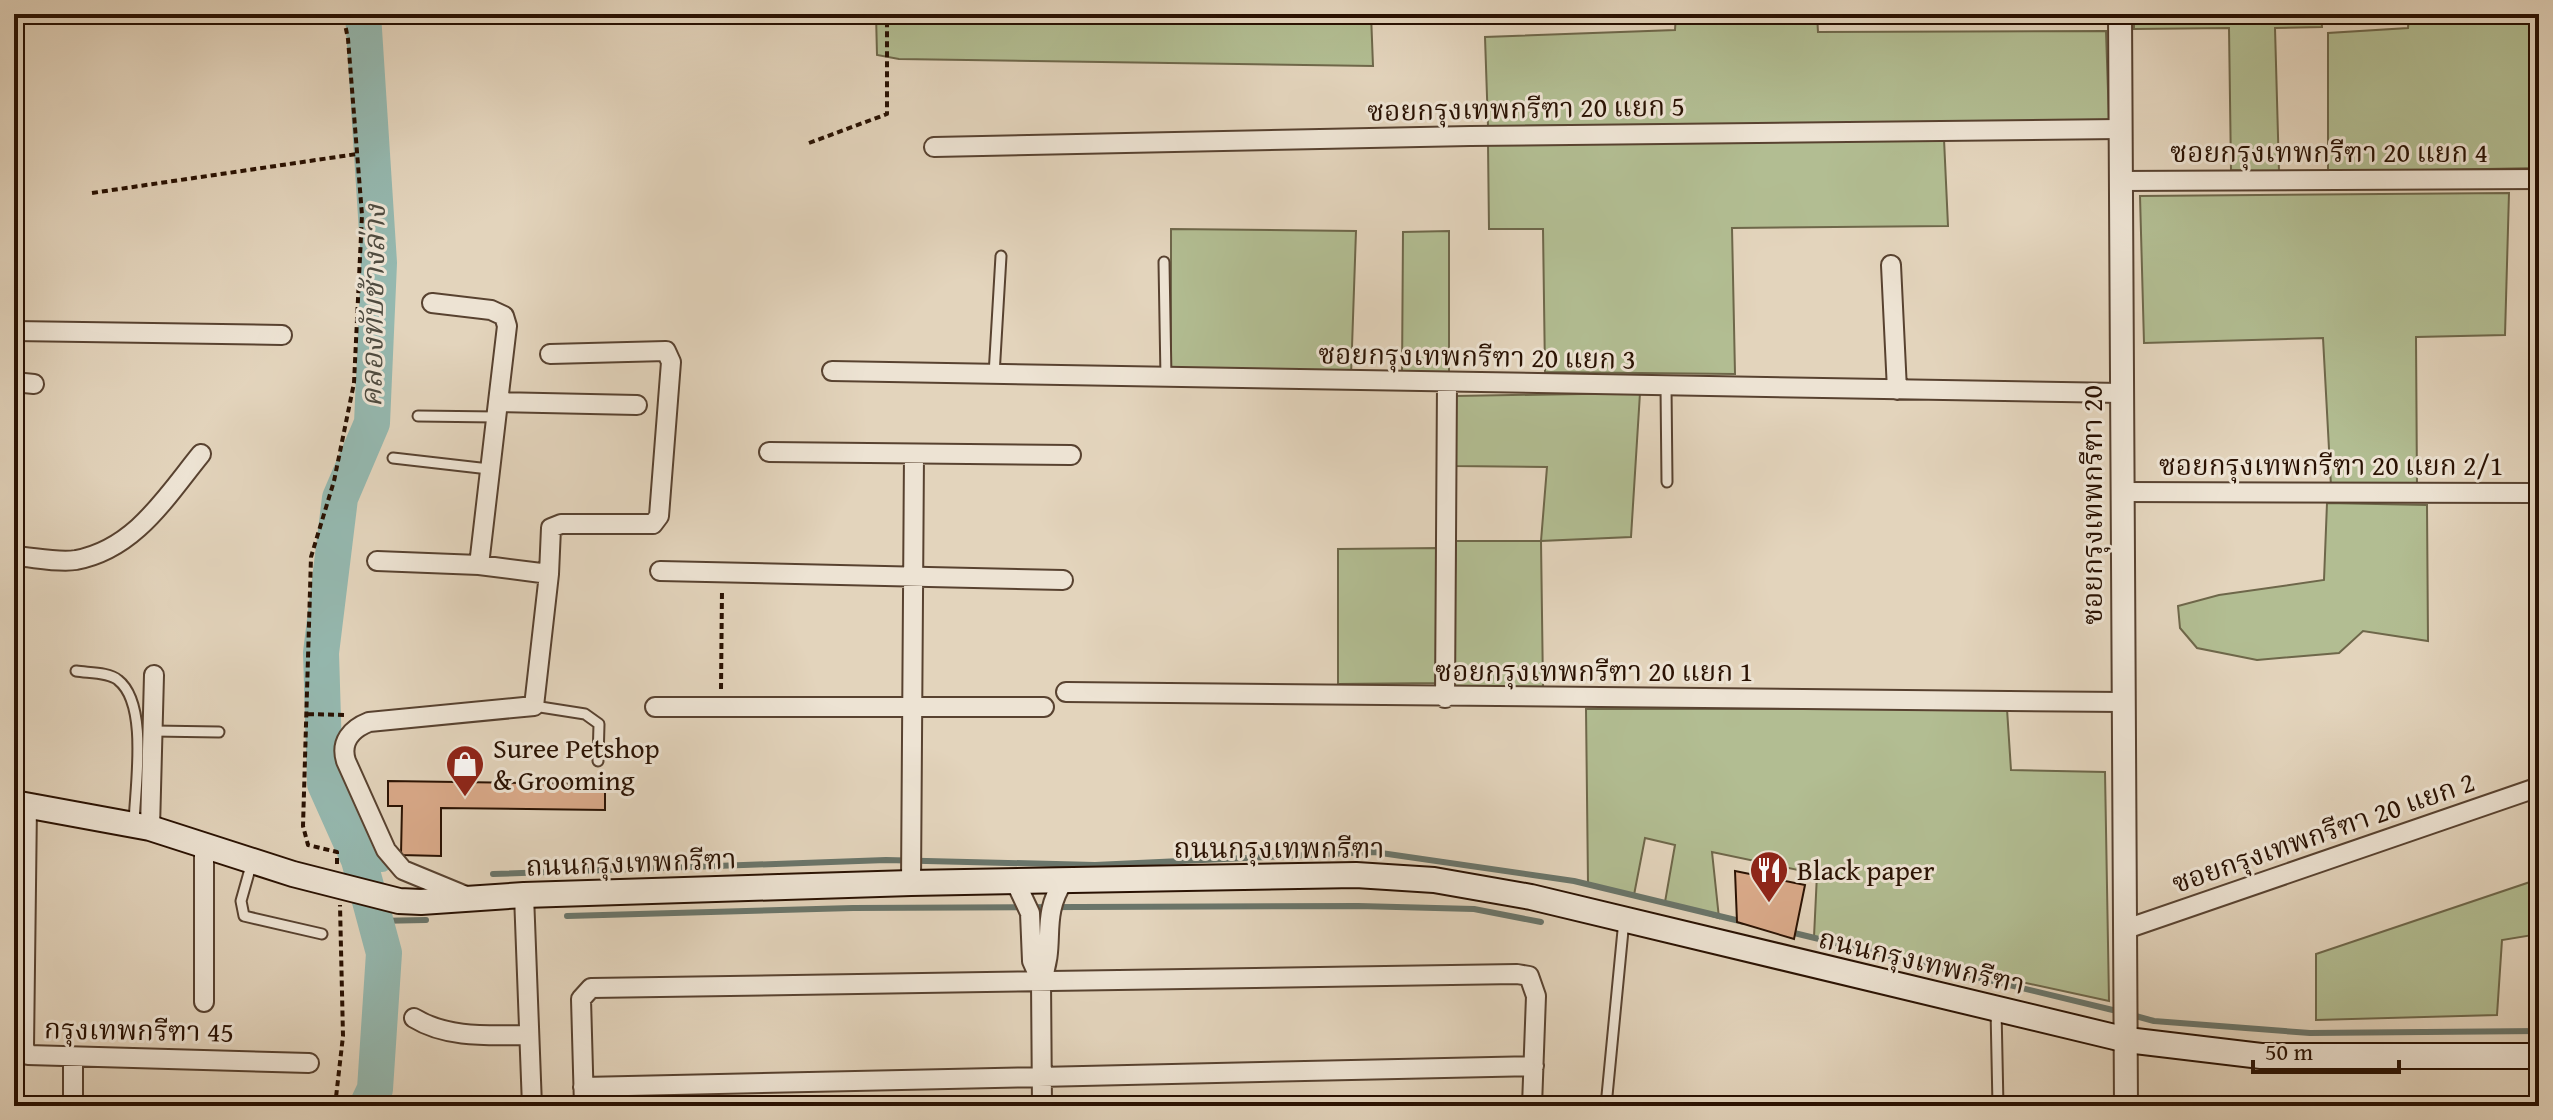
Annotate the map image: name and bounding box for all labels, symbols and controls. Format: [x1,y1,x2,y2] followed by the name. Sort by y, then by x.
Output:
[1367,84,1685,131] street label: ซอยกรุงเทพกรีฑา 20 แยก 5
[2170,131,2488,172] street label: ซอยกรุงเทพกรีฑา 20 แยก 4
[348,203,396,408] water label: คลองทับช้างล่าง
[1318,332,1636,379] street label: ซอยกรุงเทพกรีฑา 20 แยก 3
[2071,385,2112,625] street label: ซอยกรุงเทพกรีฑา 20
[2159,444,2503,485] street label: ซอยกรุงเทพกรีฑา 20 แยก 2/1
[1435,650,1753,691] street label: ซอยกรุงเทพกรีฑา 20 แยก 1
[493,727,660,800] place label: Suree Petshop & Grooming
[444,743,486,798] shop icon: Suree Petshop & Grooming
[2166,760,2480,903] street label: ซอยกรุงเทพกรีฑา 20 แยก 2
[1174,827,1384,868] street label: ถนนกรุงเทพกรีฑา
[525,837,737,886] street label: ถนนกรุงเทพกรีฑา
[1748,849,1790,904] restaurant icon: Black paper
[1797,849,1935,890] place label: Black paper
[1815,917,2029,1004] street label: ถนนกรุงเทพกรีฑา
[44,1007,234,1052] street label: กรุงเทพกรีฑา 45
[2253,1024,2399,1074] scale bar
[2265,1034,2313,1069] text: 50 m

